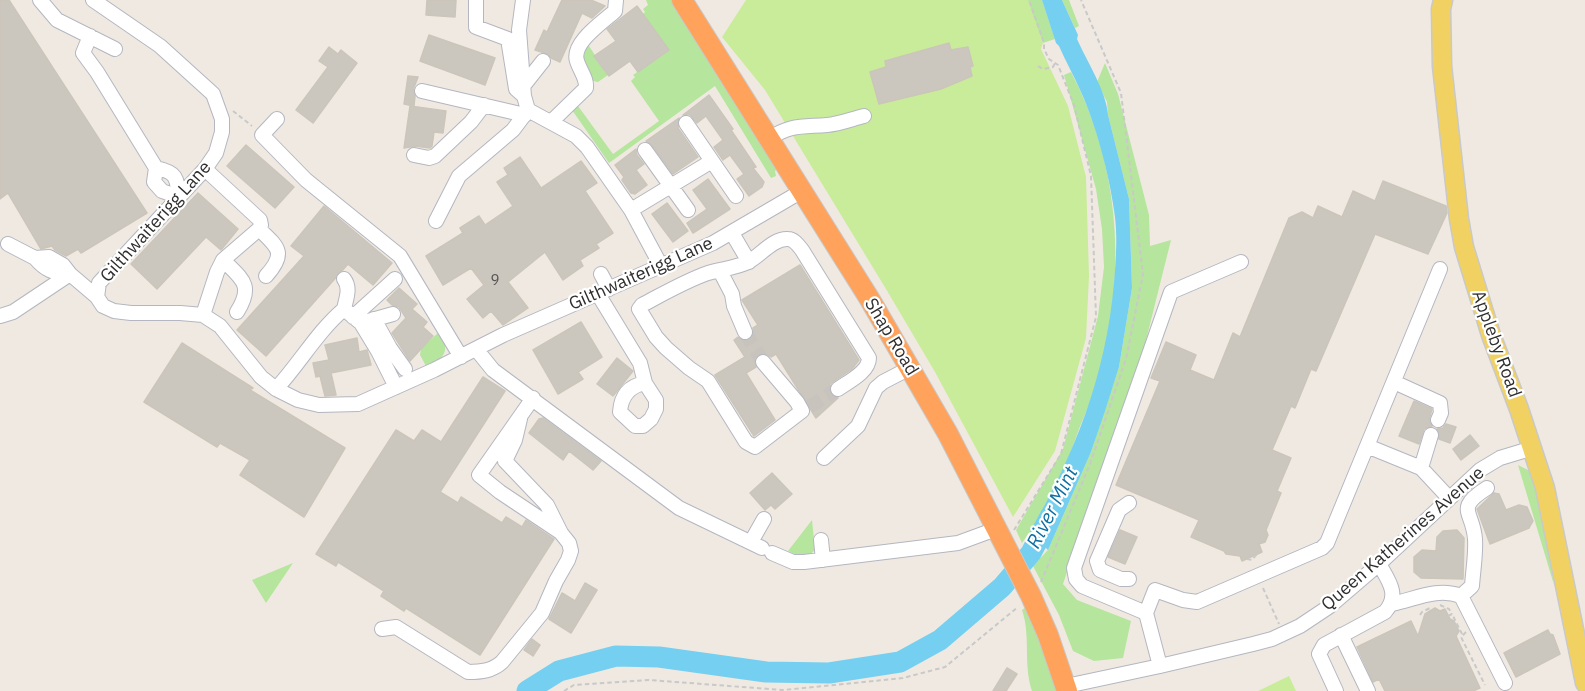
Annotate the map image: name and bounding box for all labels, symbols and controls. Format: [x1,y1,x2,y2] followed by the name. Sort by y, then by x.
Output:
[96,157,216,287] street label: Gilthwaiterigg Lane
[566,233,716,315] street label: Gilthwaiterigg Lane
[491,272,499,290] house number: 9
[1467,288,1525,400] street label: Appleby Road
[860,294,922,380] street label: Shap Road
[1317,462,1489,616] street label: Queen Katherines Avenue
[1022,463,1084,553] water label: River Mint

